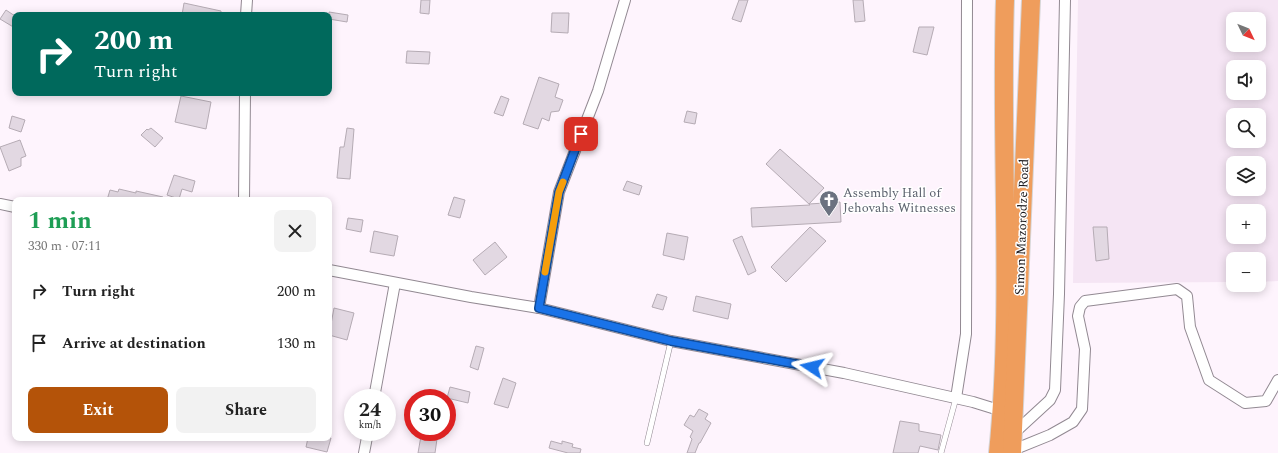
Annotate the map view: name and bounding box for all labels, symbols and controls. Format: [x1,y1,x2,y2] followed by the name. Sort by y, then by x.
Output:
[1226,12,1266,52] north arrow
[1226,12,1266,292] map controls
[94,19,173,62] text: 200 m
[28,28,80,80] icon: right
[94,58,177,85] text: Turn right
[1226,60,1266,100] button: sound
[1226,108,1266,148] button: search
[564,117,598,151] pin
[570,123,592,145] icon: arrive
[1226,156,1266,196] button: layers
[1010,159,1034,295] street label: Simon Mazorodze Road
[843,183,956,218] place label: Assembly Hall of Jehovahs Witnesses
[818,189,840,217] church icon: Assembly Hall of Jehovahs Witnesses
[28,203,92,239] text: 1 min
[1226,204,1266,244] button: +
[274,210,316,252] button: close
[28,236,101,256] text: 330 m · 07:11
[1226,252,1266,292] button: −
[28,280,50,302] icon: right
[62,280,135,303] text: Turn right
[277,280,316,303] text: 200 m
[28,332,50,354] icon: arrive
[62,332,206,355] text: Arrive at destination
[277,332,316,355] text: 130 m
[791,346,833,388] position arrow
[28,387,168,433] button: Exit
[176,387,316,433] button: Share
[404,389,456,441] speed limit sign: 30
[359,395,381,425] text: 24
[359,417,381,433] text: km/h

